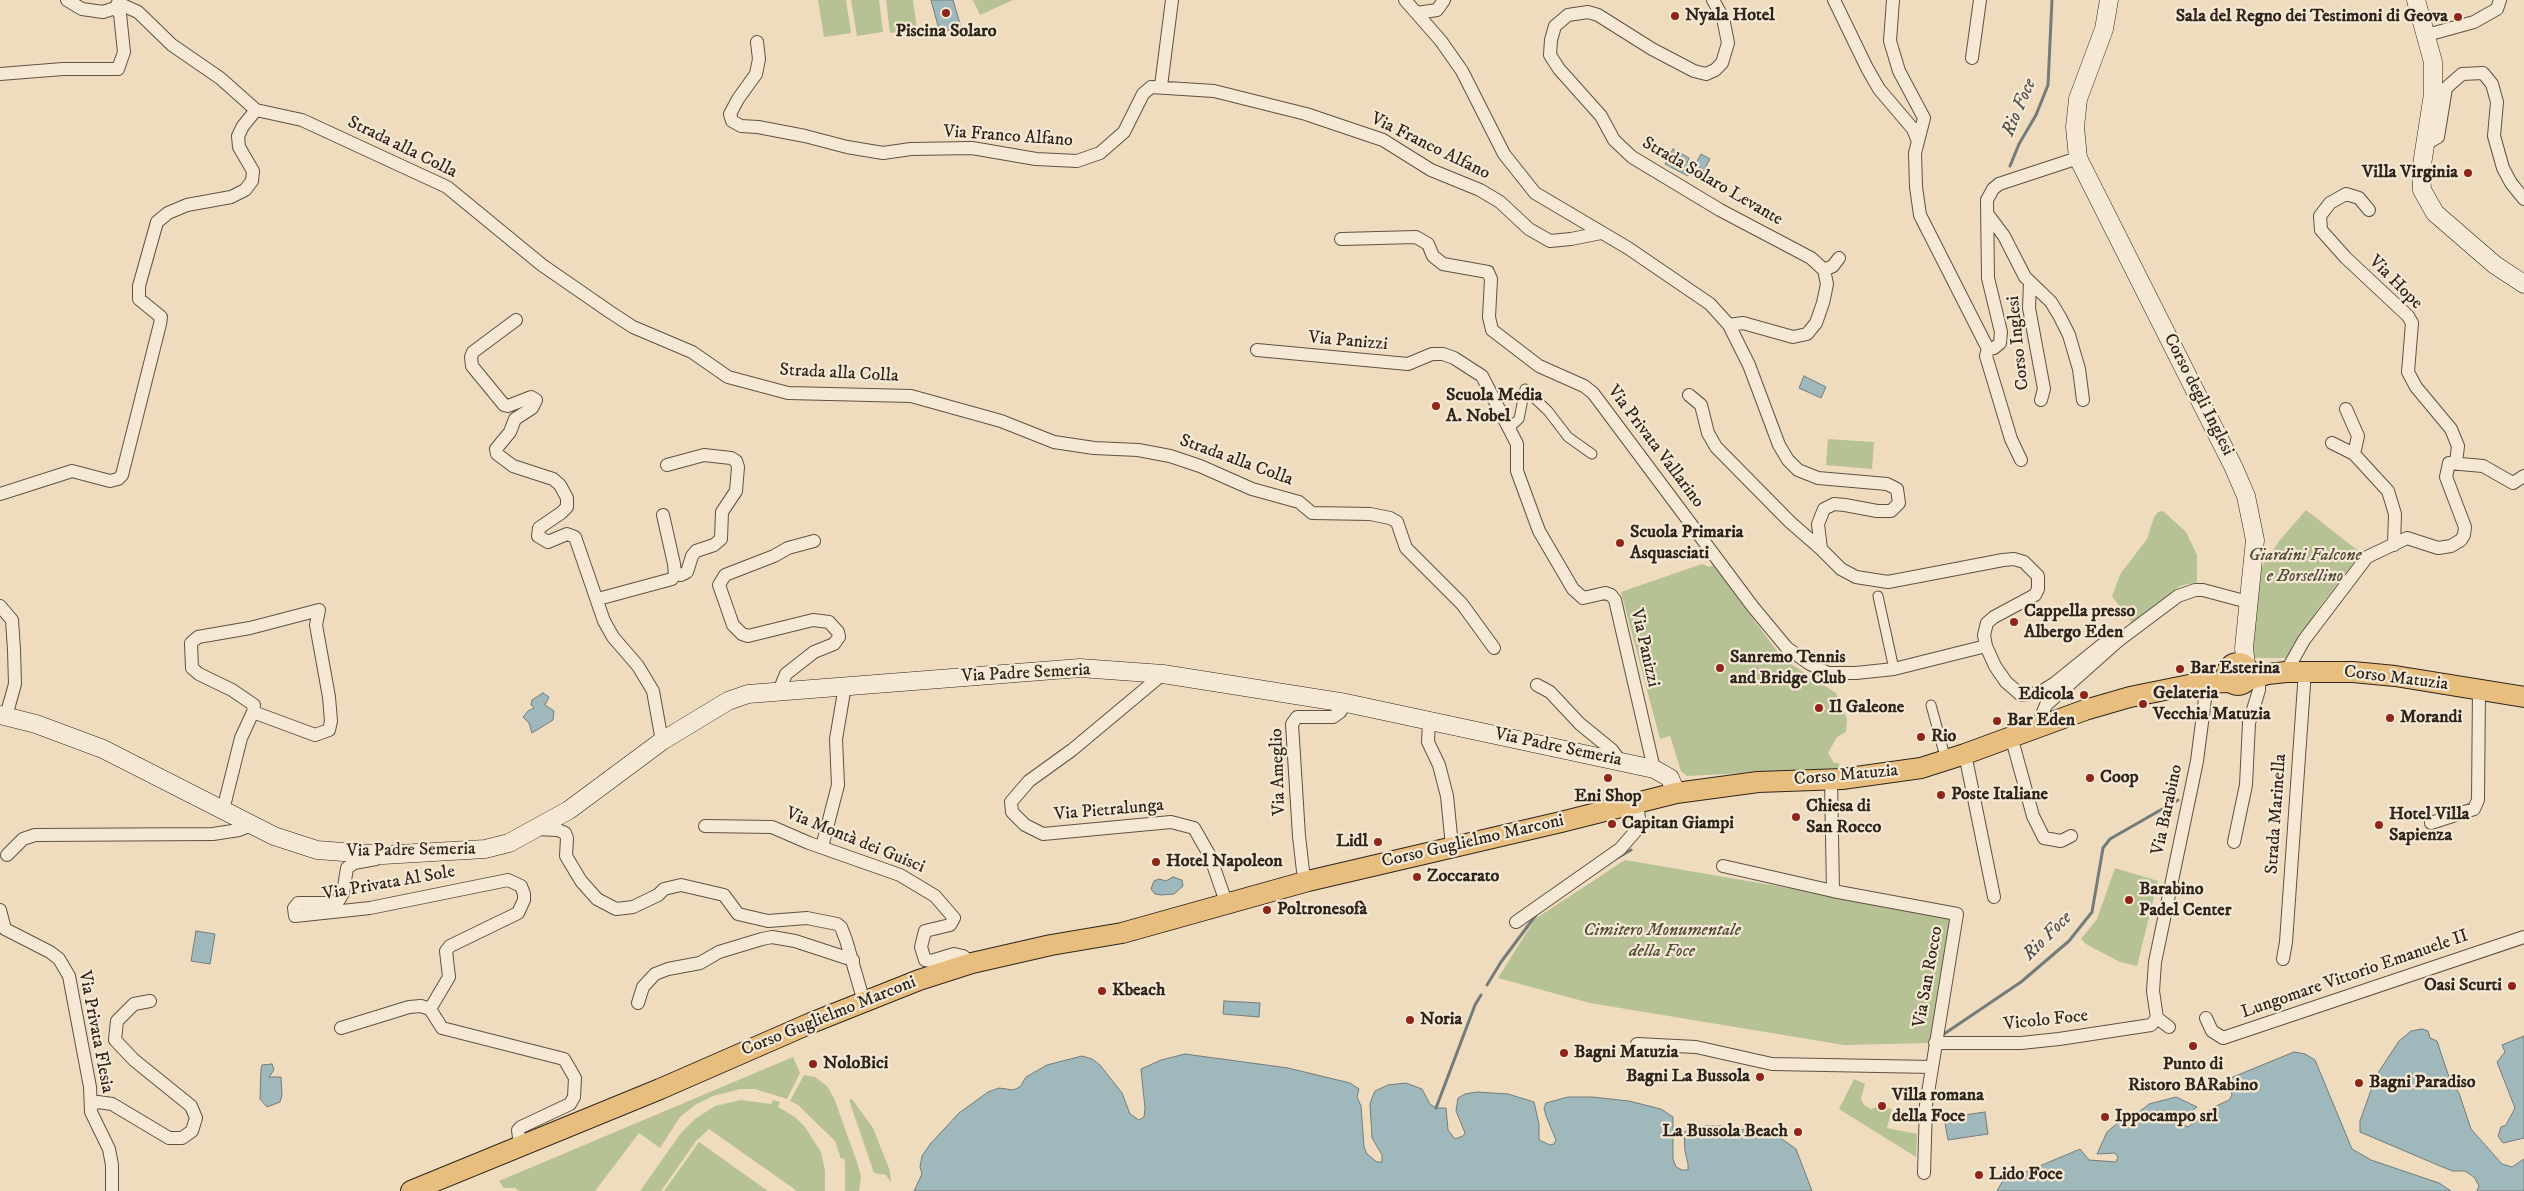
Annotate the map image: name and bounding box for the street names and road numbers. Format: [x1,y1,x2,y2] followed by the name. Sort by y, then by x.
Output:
[1367,109,1493,185] street label: Via Franco Alfano
[344,112,460,184] street label: Strada alla Colla
[942,122,1074,152] street label: Via Franco Alfano
[1638,133,1786,231] street label: Strada Solaro Levante
[2364,252,2426,314] street label: Via Hope
[2003,295,2035,391] street label: Corso Inglesi
[1307,328,1389,356] street label: Via Panizzi
[2158,330,2238,460] street label: Corso degli Inglesi
[779,360,899,388] street label: Strada alla Colla
[1602,381,1708,513] street label: Via Privata Vallarino
[1176,430,1296,492] street label: Strada alla Colla
[1625,607,1663,689] street label: Via Panizzi
[961,660,1091,688] street label: Via Padre Semeria
[2343,662,2449,696] street label: Corso Matuzia
[1493,724,1623,772] street label: Via Padre Semeria
[1267,728,1291,816] street label: Via Ameglio
[2262,753,2292,875] street label: Strada Marinella
[1793,761,1899,791] street label: Corso Matuzia
[2148,763,2188,857] street label: Via Barabino
[1053,795,1165,827] street label: Via Pietralunga
[782,803,928,879] street label: Via Montà dei Guisci
[1380,811,1566,873] street label: Corso Guglielmo Marconi
[346,839,476,863] street label: Via Padre Semeria
[321,862,457,906] street label: Via Privata Al Sole
[1909,925,1949,1029] street label: Via San Rocco
[2239,926,2471,1024] street label: Lungomare Vittorio Emanuele II
[73,969,117,1095] street label: Via Privata Flesia
[739,972,919,1062] street label: Corso Guglielmo Marconi
[2003,1006,2089,1036] street label: Vicolo Foce

